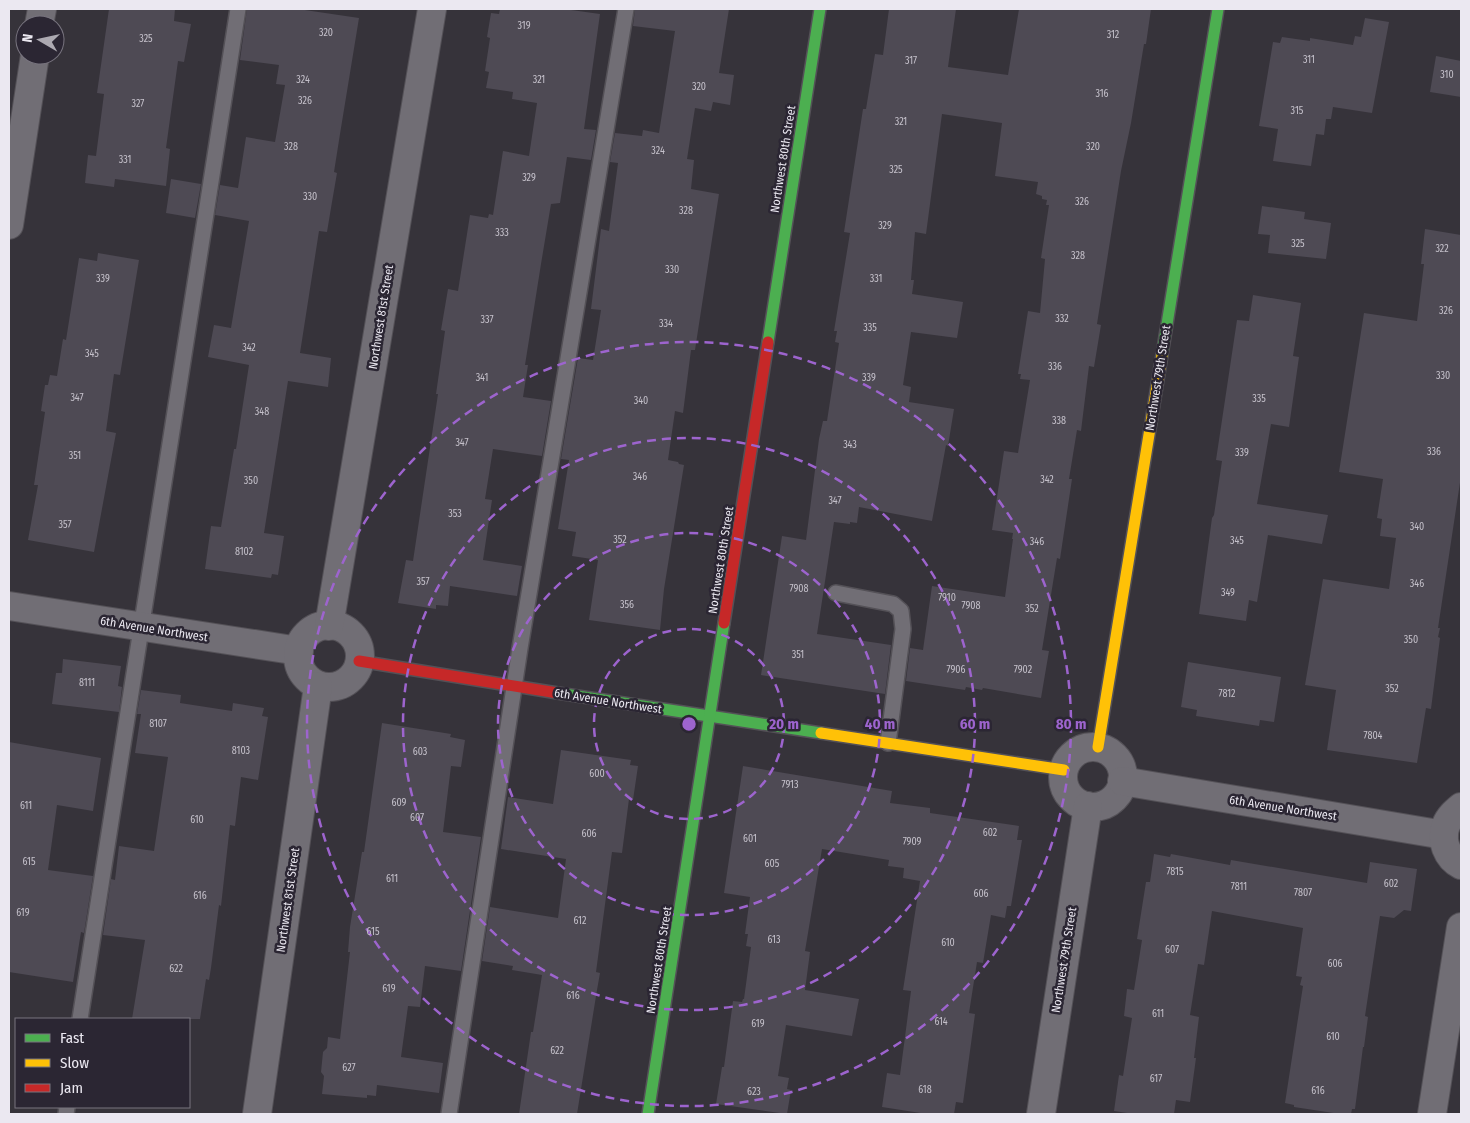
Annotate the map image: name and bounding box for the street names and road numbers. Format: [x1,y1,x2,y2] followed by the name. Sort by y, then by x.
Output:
[768,104,798,214] street label: Northwest 80th Street
[366,264,396,370] street label: Northwest 81st Street
[1143,324,1173,432] street label: Northwest 79th Street
[706,505,736,615] street label: Northwest 80th Street
[99,614,209,644] street label: 6th Avenue Northwest
[553,686,663,716] street label: 6th Avenue Northwest
[1228,793,1338,823] street label: 6th Avenue Northwest
[274,847,302,953] street label: Northwest 81st Street
[644,905,674,1015] street label: Northwest 80th Street
[1049,906,1079,1014] street label: Northwest 79th Street

